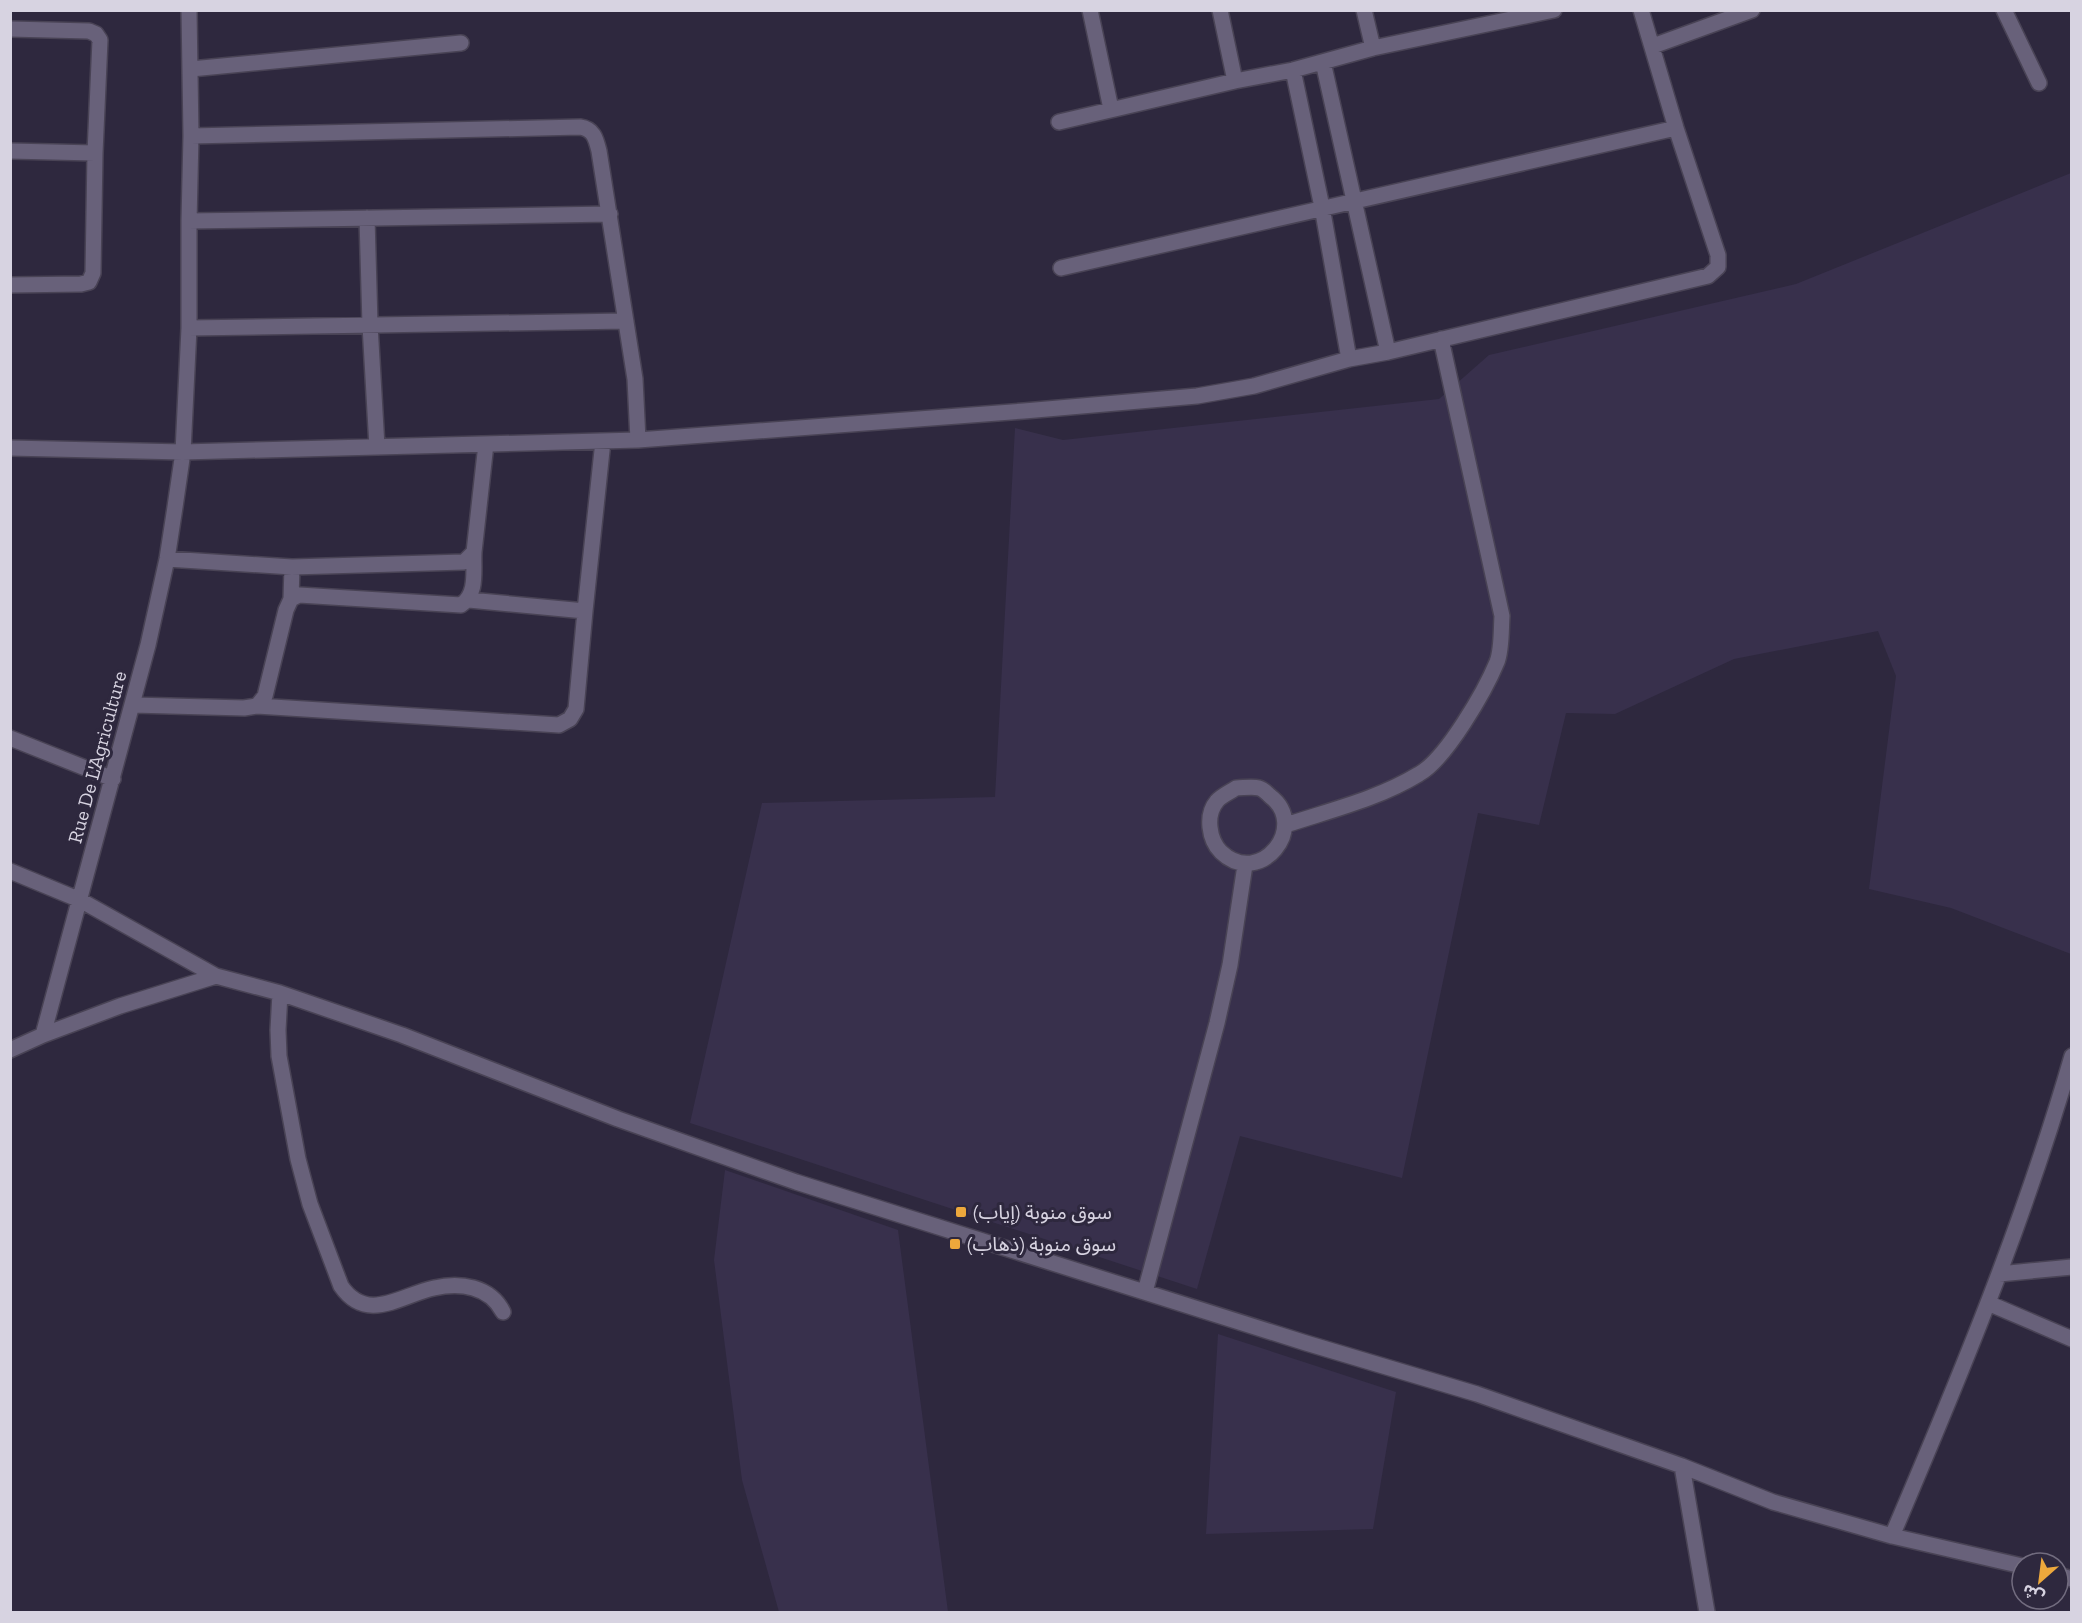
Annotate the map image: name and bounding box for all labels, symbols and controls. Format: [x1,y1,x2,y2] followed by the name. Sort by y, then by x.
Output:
[62,668,132,846] street label: Rue De L'Agriculture
[973,1200,1112,1225] place label: سوق منوبة (إياب)
[954,1205,968,1219] marker: سوق منوبة (إياب)
[967,1232,1116,1256] place label: سوق منوبة (ذهاب)
[948,1237,962,1251] marker: سوق منوبة (ذهاب)
[2010,1551,2070,1611] north arrow
[2019,1580,2047,1607] text: ش

